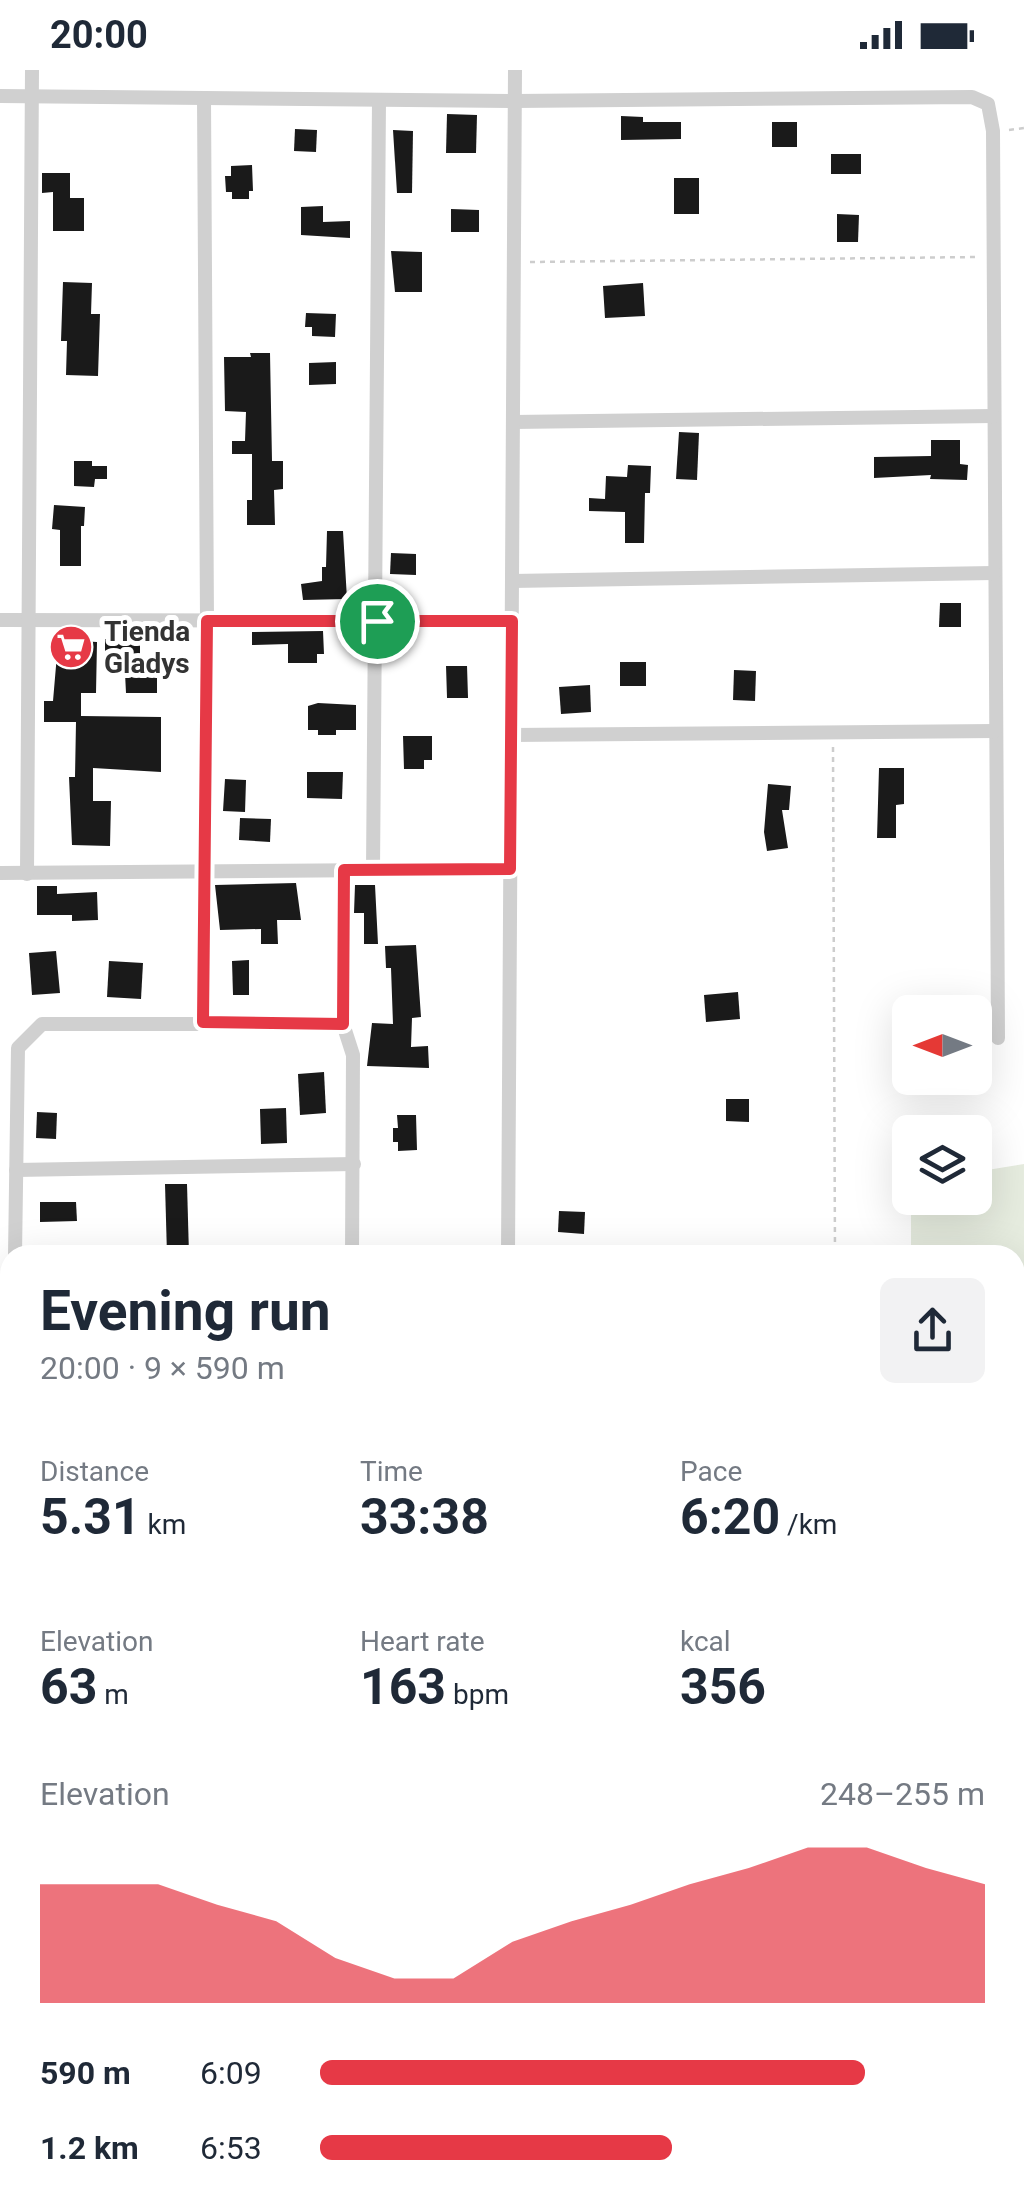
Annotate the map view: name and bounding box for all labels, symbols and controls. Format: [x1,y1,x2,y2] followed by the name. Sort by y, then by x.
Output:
[50,13,148,57] text: 20:00
[335,579,420,664] pin
[350,594,405,649] icon: arrive
[104,615,190,680] place label: Tienda Gladys
[48,624,94,670] supermarket icon: Tienda Gladys
[892,995,992,1095] north arrow
[892,995,992,1215] map controls
[892,1115,992,1215] button: layers
[880,1278,985,1383] button: share
[40,1279,331,1343] text: Evening run
[40,1349,285,1387] text: 20:00 · 9 × 590 m
[40,1455,149,1488] text: Distance
[360,1455,423,1488] text: Time
[680,1455,742,1488] text: Pace
[40,1488,141,1546] text: 5.31
[360,1488,489,1546] text: 33:38
[680,1488,780,1546] text: 6:20
[141,1508,186,1541] text: km
[780,1508,837,1541] text: /km
[40,1625,153,1658] text: Elevation
[360,1625,485,1658] text: Heart rate
[680,1625,731,1658] text: kcal
[40,1658,97,1716] text: 63
[360,1658,446,1716] text: 163
[680,1658,766,1716] text: 356
[97,1678,129,1711] text: m
[446,1678,509,1711] text: bpm
[40,1775,170,1813] text: Elevation
[820,1775,985,1813] text: 248–255 m
[40,2054,131,2092] text: 590 m
[200,2054,262,2092] text: 6:09
[40,2129,139,2167] text: 1.2 km
[200,2129,262,2167] text: 6:53

